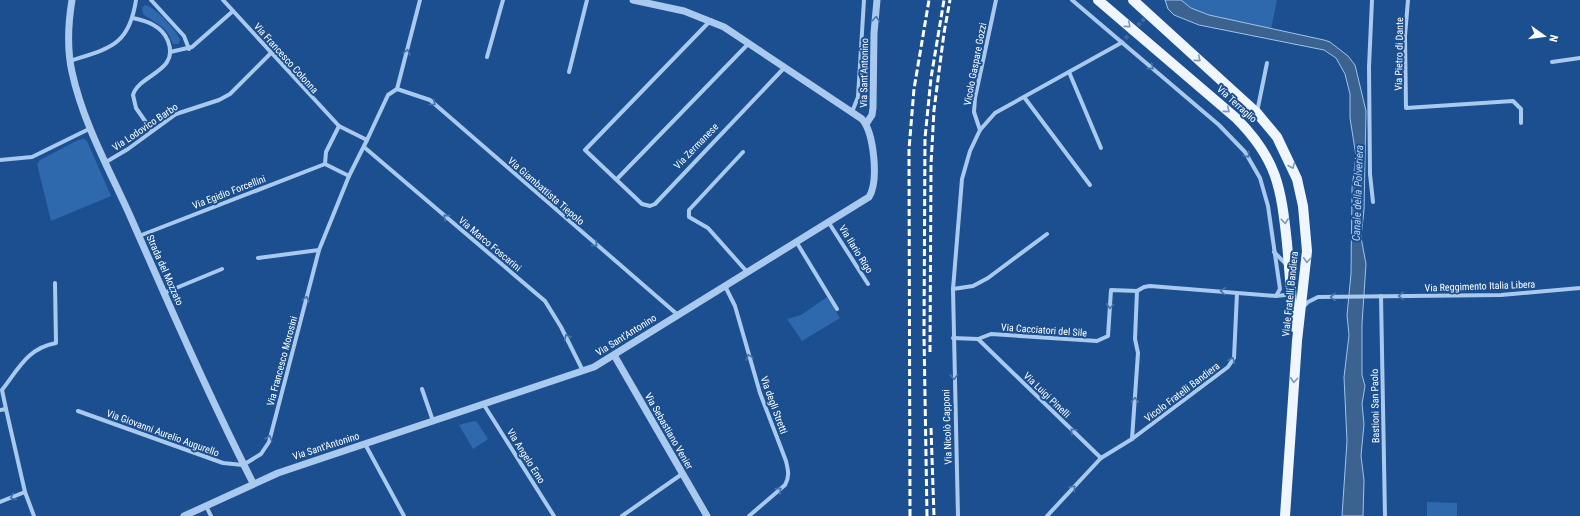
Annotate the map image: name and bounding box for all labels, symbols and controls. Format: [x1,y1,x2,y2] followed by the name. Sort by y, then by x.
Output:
[871,16,880,22] one-way arrow
[1524,16,1564,56] north arrow
[1393,17,1405,91] street label: Via Pietro di Dante
[252,21,320,95] street label: Via Francesco Colonna
[1123,21,1130,28] one-way arrow
[962,22,988,106] street label: Vicolo Gaspare Gozzi
[1546,33,1560,43] text: N
[858,38,870,108] street label: Via Sant'Antonino
[402,48,411,55] one-way arrow
[1193,55,1201,62] one-way arrow
[1147,62,1154,69] one-way arrow
[1215,83,1259,125] street label: Via Terraglio
[428,99,435,106] one-way arrow
[110,101,180,153] street label: Via Lodovico Barbo
[1222,105,1229,112] one-way arrow
[672,121,721,171] street label: Via Zermanese
[1350,145,1366,241] water label: Canale della Polveriera
[1242,151,1250,158] one-way arrow
[506,155,586,227] street label: Via Giambattista Tiepolo
[1287,162,1295,170] one-way arrow
[191,173,267,211] street label: Via Egidio Forcellini
[443,214,450,221] one-way arrow
[456,215,524,273] street label: Via Marco Foscarini
[1280,218,1289,224] one-way arrow
[837,223,875,275] street label: Via Ilario Rigo
[145,233,185,307] street label: Strada del Mozzato
[590,239,597,246] one-way arrow
[1280,251,1300,337] street label: Viale Fratelli Bandiera
[1302,257,1311,263] one-way arrow
[1425,279,1536,293] street label: Via Reggimento Italia Libera
[1220,287,1226,296] one-way arrow
[1398,292,1404,300] one-way arrow
[1330,293,1336,301] one-way arrow
[301,296,310,303] one-way arrow
[1105,303,1114,309] one-way arrow
[594,312,658,358] street label: Via Sant'Antonino
[265,315,299,407] street label: Via Francesco Morosini
[1001,322,1088,339] street label: Via Cacciatori del Sile
[564,333,571,341] one-way arrow
[745,353,753,360] one-way arrow
[1227,356,1235,363] one-way arrow
[1142,360,1222,424] street label: Vicolo Fratelli Bandiera
[1369,369,1381,443] street label: Bastioni San Paolo
[1021,370,1073,420] street label: Via Luigi Pinelli
[950,374,958,380] one-way arrow
[758,375,790,435] street label: Via degli Stretti
[1289,377,1298,383] one-way arrow
[940,389,954,465] street label: Via Nicolò Capponi
[643,391,695,471] street label: Via Sebastiano Venier
[1130,397,1139,403] one-way arrow
[105,407,221,459] street label: Via Giovanni Aurelio Augurello
[505,427,547,485] street label: Via Angelo Emo
[1070,428,1078,436] one-way arrow
[291,430,361,462] street label: Via Sant'Antonino
[265,435,273,442] one-way arrow
[1069,485,1076,493] one-way arrow
[774,488,781,495] one-way arrow
[9,492,17,500] one-way arrow

